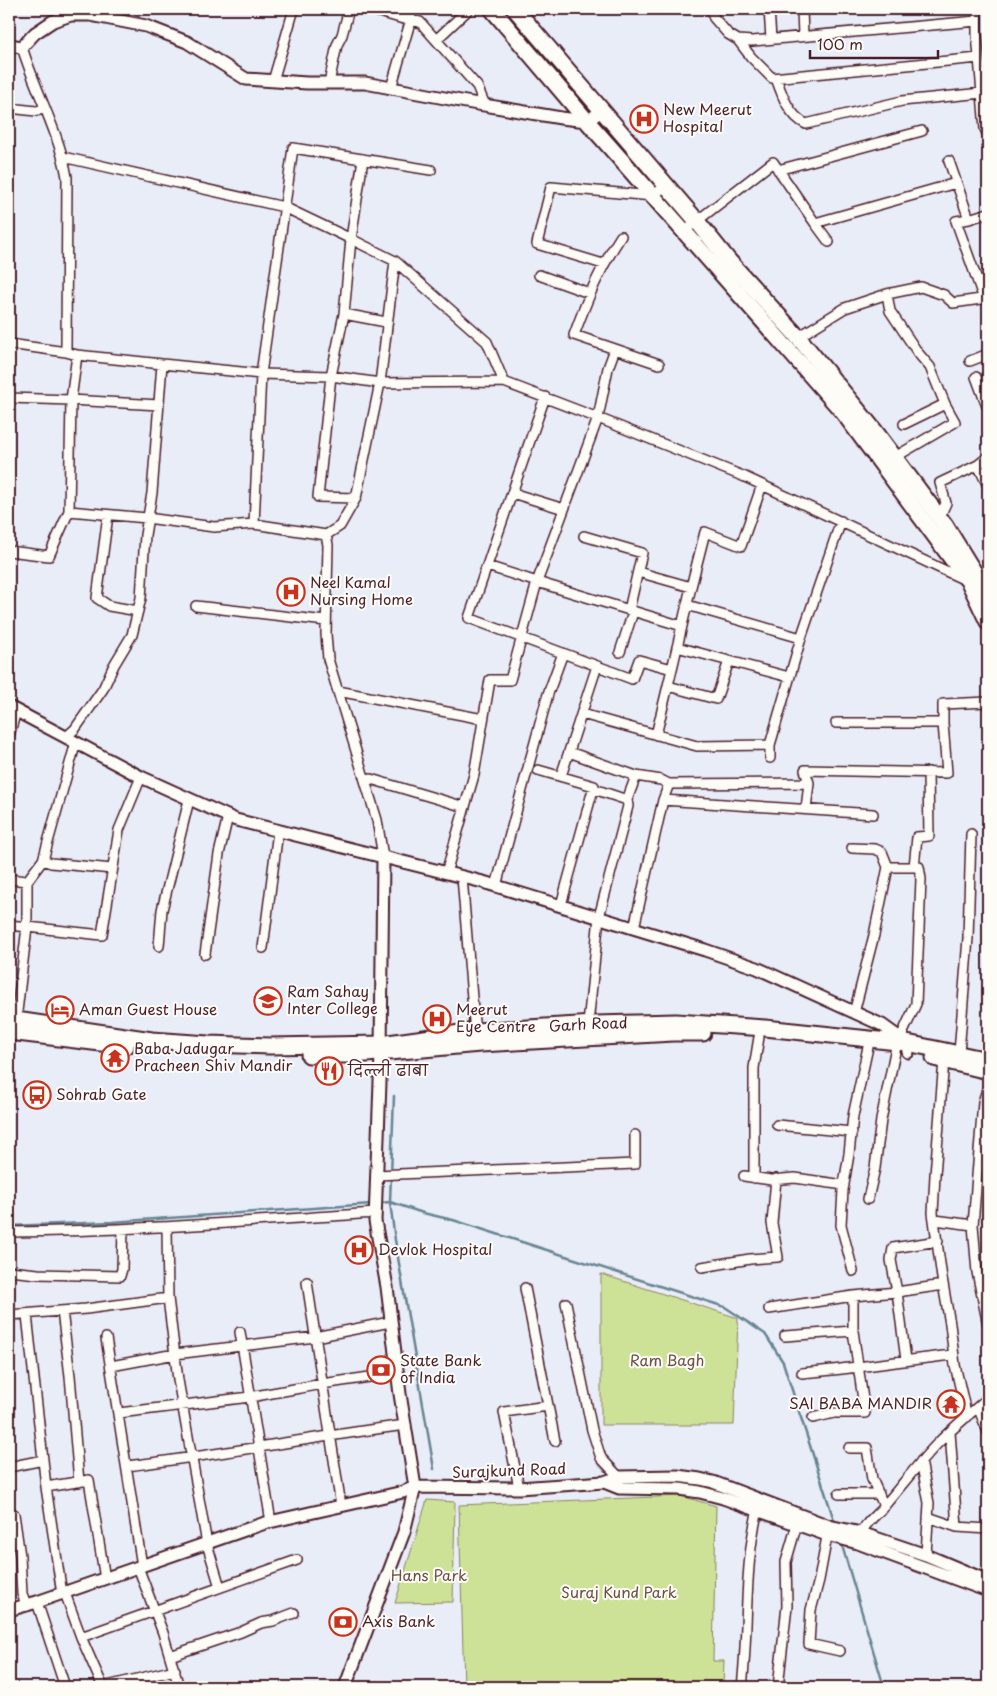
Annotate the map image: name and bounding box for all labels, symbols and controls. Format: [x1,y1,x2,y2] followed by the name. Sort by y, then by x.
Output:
[810,28,937,60] scale bar
[817,32,863,55] text: 100 m
[663,97,752,137] place label: New Meerut Hospital
[629,104,659,134] hospital icon: New Meerut Hospital
[310,570,413,610] place label: Neel Kamal Nursing Home
[276,577,306,607] hospital icon: Neel Kamal Nursing Home
[287,979,378,1019] place label: Ram Sahay Inter College
[253,986,283,1016] school or university icon: Ram Sahay Inter College
[45,995,75,1025] hotel icon: Aman Guest House
[79,997,217,1020] place label: Aman Guest House
[456,997,536,1037] place label: Meerut Eye Centre
[422,1004,452,1034] hospital icon: Meerut Eye Centre
[548,1010,628,1037] street label: Garh Road
[134,1036,293,1076] place label: Baba Jadugar Pracheen Shiv Mandir
[100,1043,130,1073] temple icon: Baba Jadugar Pracheen Shiv Mandir
[314,1056,344,1086] restaurant icon: दिल्ली ढाबा
[347,1058,429,1081] place label: दिल्ली ढाबा
[22,1080,52,1110] bus stop icon: Sohrab Gate
[56,1082,147,1105] place label: Sohrab Gate
[344,1235,374,1265] hospital icon: Devlok Hospital
[378,1237,492,1260] place label: Devlok Hospital
[400,1348,482,1388] place label: State Bank of India
[630,1348,704,1371] park label: Ram Bagh
[366,1355,396,1385] bank icon: State Bank of India
[936,1389,966,1419] temple icon: SAI BABA MANDIR
[789,1391,932,1414] place label: SAI BABA MANDIR
[452,1456,566,1483] street label: Surajkund Road
[391,1563,467,1586] park label: Hans Park
[561,1580,677,1603] park label: Suraj Kund Park
[328,1607,358,1637] bank icon: Axis Bank
[362,1609,435,1632] place label: Axis Bank

